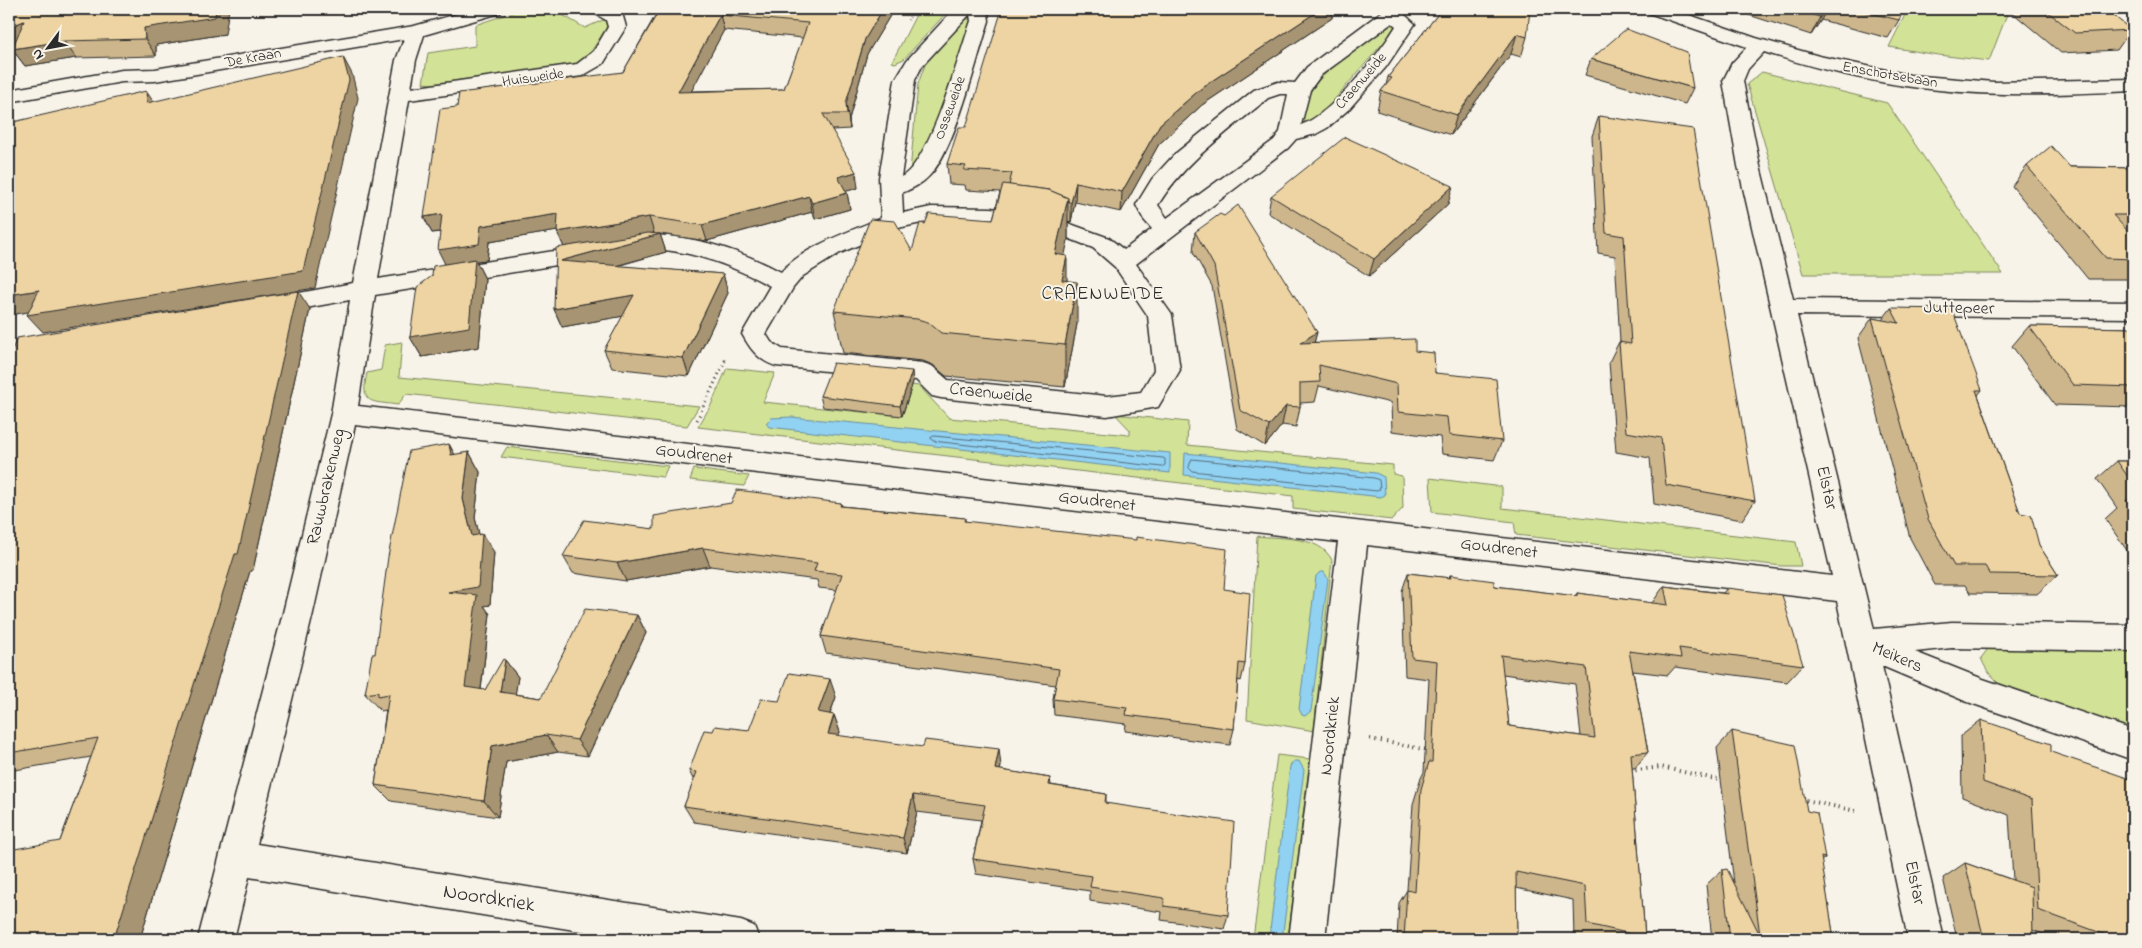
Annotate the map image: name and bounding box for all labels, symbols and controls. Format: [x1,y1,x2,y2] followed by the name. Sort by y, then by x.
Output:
[22,22,72,72] north arrow
[222,42,283,74] street label: De Kraan
[27,45,50,64] text: N
[1330,47,1392,114] street label: Craenweide
[1841,56,1939,94] street label: Enschotsebaan
[501,63,566,93] street label: Huisweide
[928,73,972,143] street label: Osseweide
[1041,281,1165,308] district label: CRAENWEIDE
[1923,295,1995,323] street label: Juttepeer
[948,377,1035,411] street label: Craenweide
[301,426,354,548] street label: Rauwbrakenweg
[654,437,734,473] street label: Goudrenet
[1808,463,1844,513] street label: Elstar
[1057,484,1137,520] street label: Goudrenet
[1459,531,1539,567] street label: Goudrenet
[1868,636,1926,680] street label: Meikers
[1314,695,1348,777] street label: Noordkriek
[1897,859,1931,908] street label: Elstar
[441,877,538,921] street label: Noordkriek

